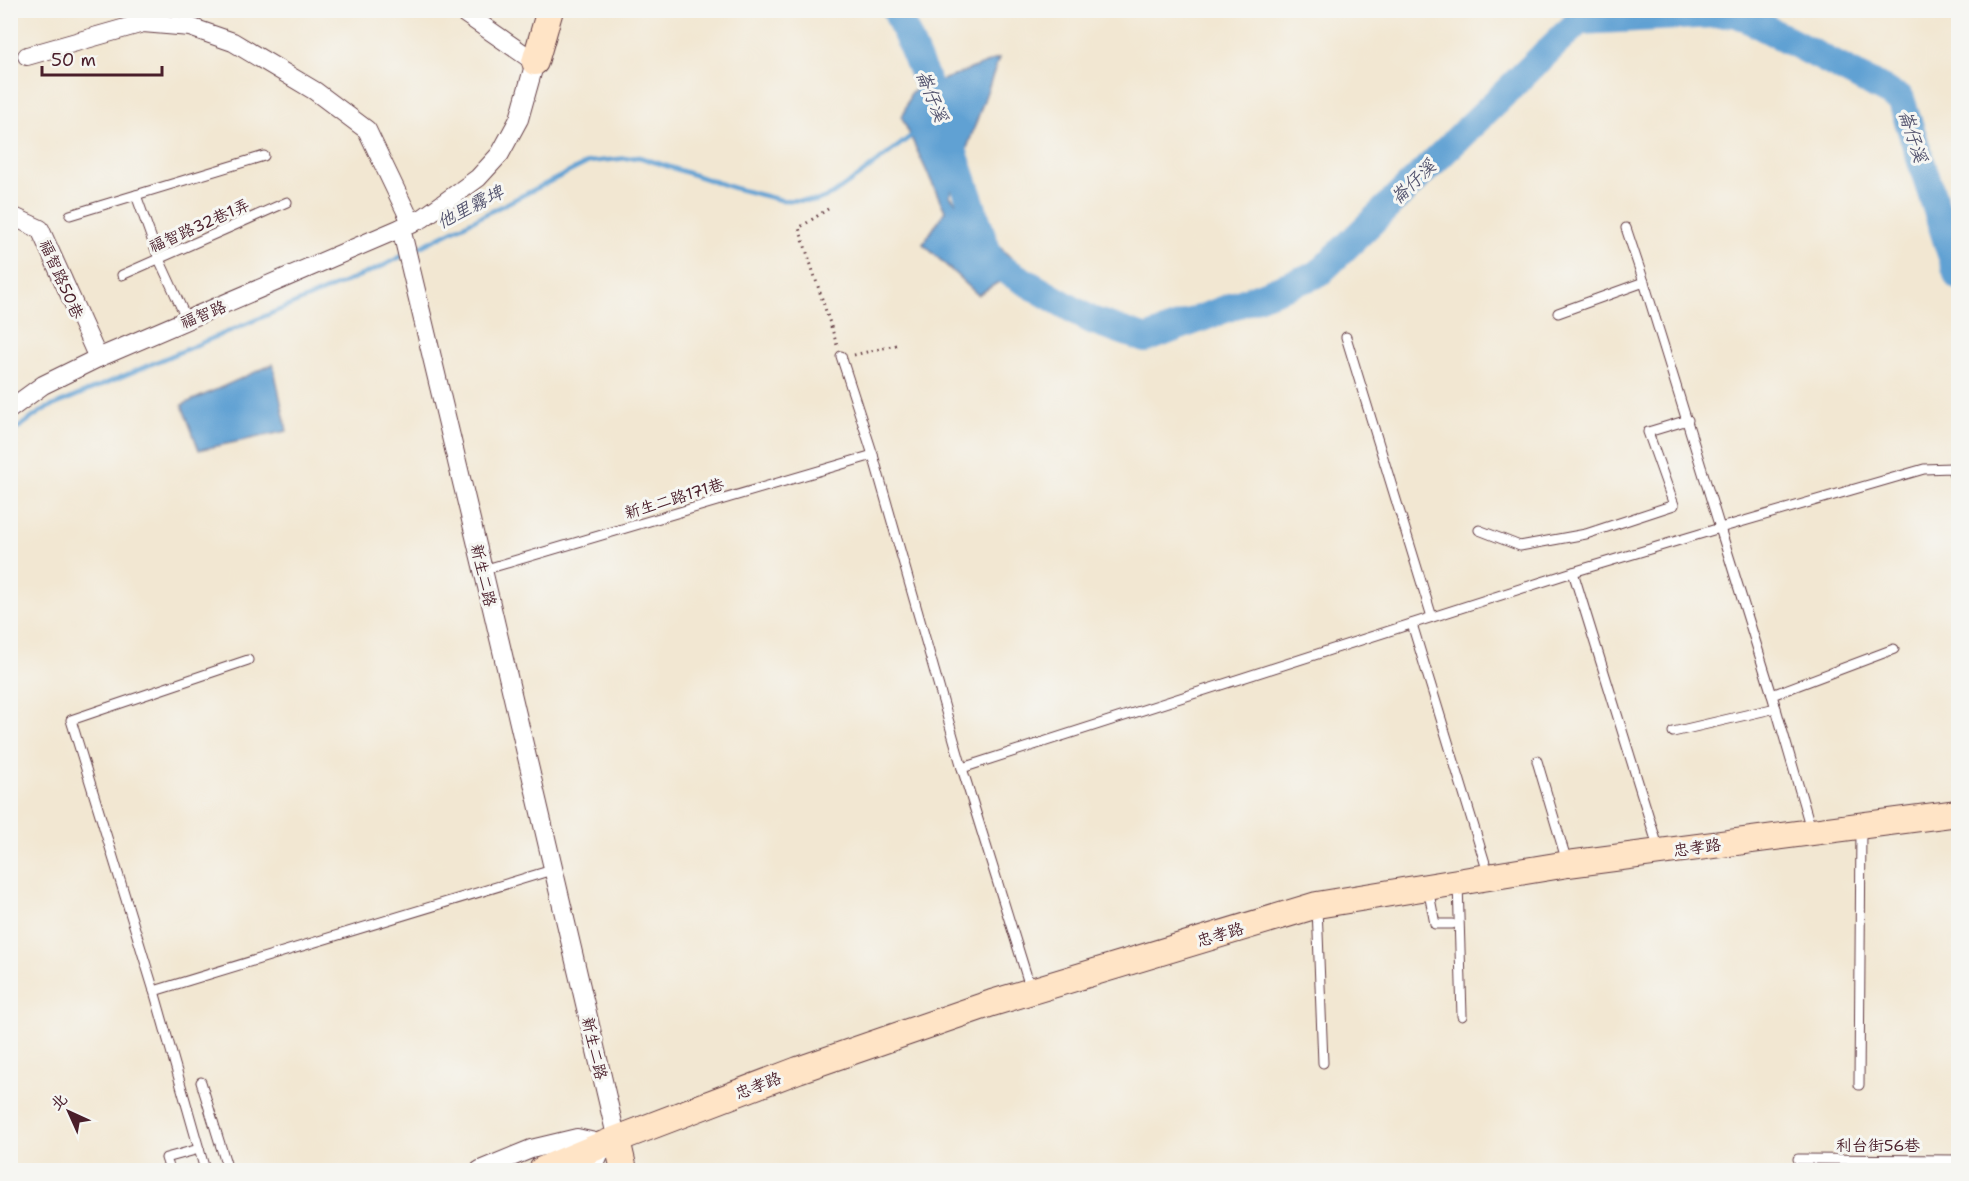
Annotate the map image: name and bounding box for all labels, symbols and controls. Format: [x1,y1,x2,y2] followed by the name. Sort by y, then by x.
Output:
[42,39,162,77] scale bar
[51,48,96,72] text: 50 m
[911,66,954,126] water label: 崙仔溪
[1893,107,1933,166] water label: 崙仔溪
[1385,154,1441,209] water label: 崙仔溪
[432,179,509,234] water label: 他里霧埤
[146,194,253,257] street label: 福智路32巷1弄
[35,236,88,322] street label: 福智路50巷
[177,296,229,333] street label: 福智路
[622,473,726,524] street label: 新生二路171巷
[466,542,501,609] street label: 新生二路
[1672,834,1722,861] street label: 忠孝路
[1194,917,1246,952] street label: 忠孝路
[577,1015,612,1082] street label: 新生二路
[732,1067,784,1104] street label: 忠孝路
[39,1082,99,1142] north arrow
[46,1089,72,1115] text: 北
[1836,1135,1920,1156] street label: 利台街56巷

